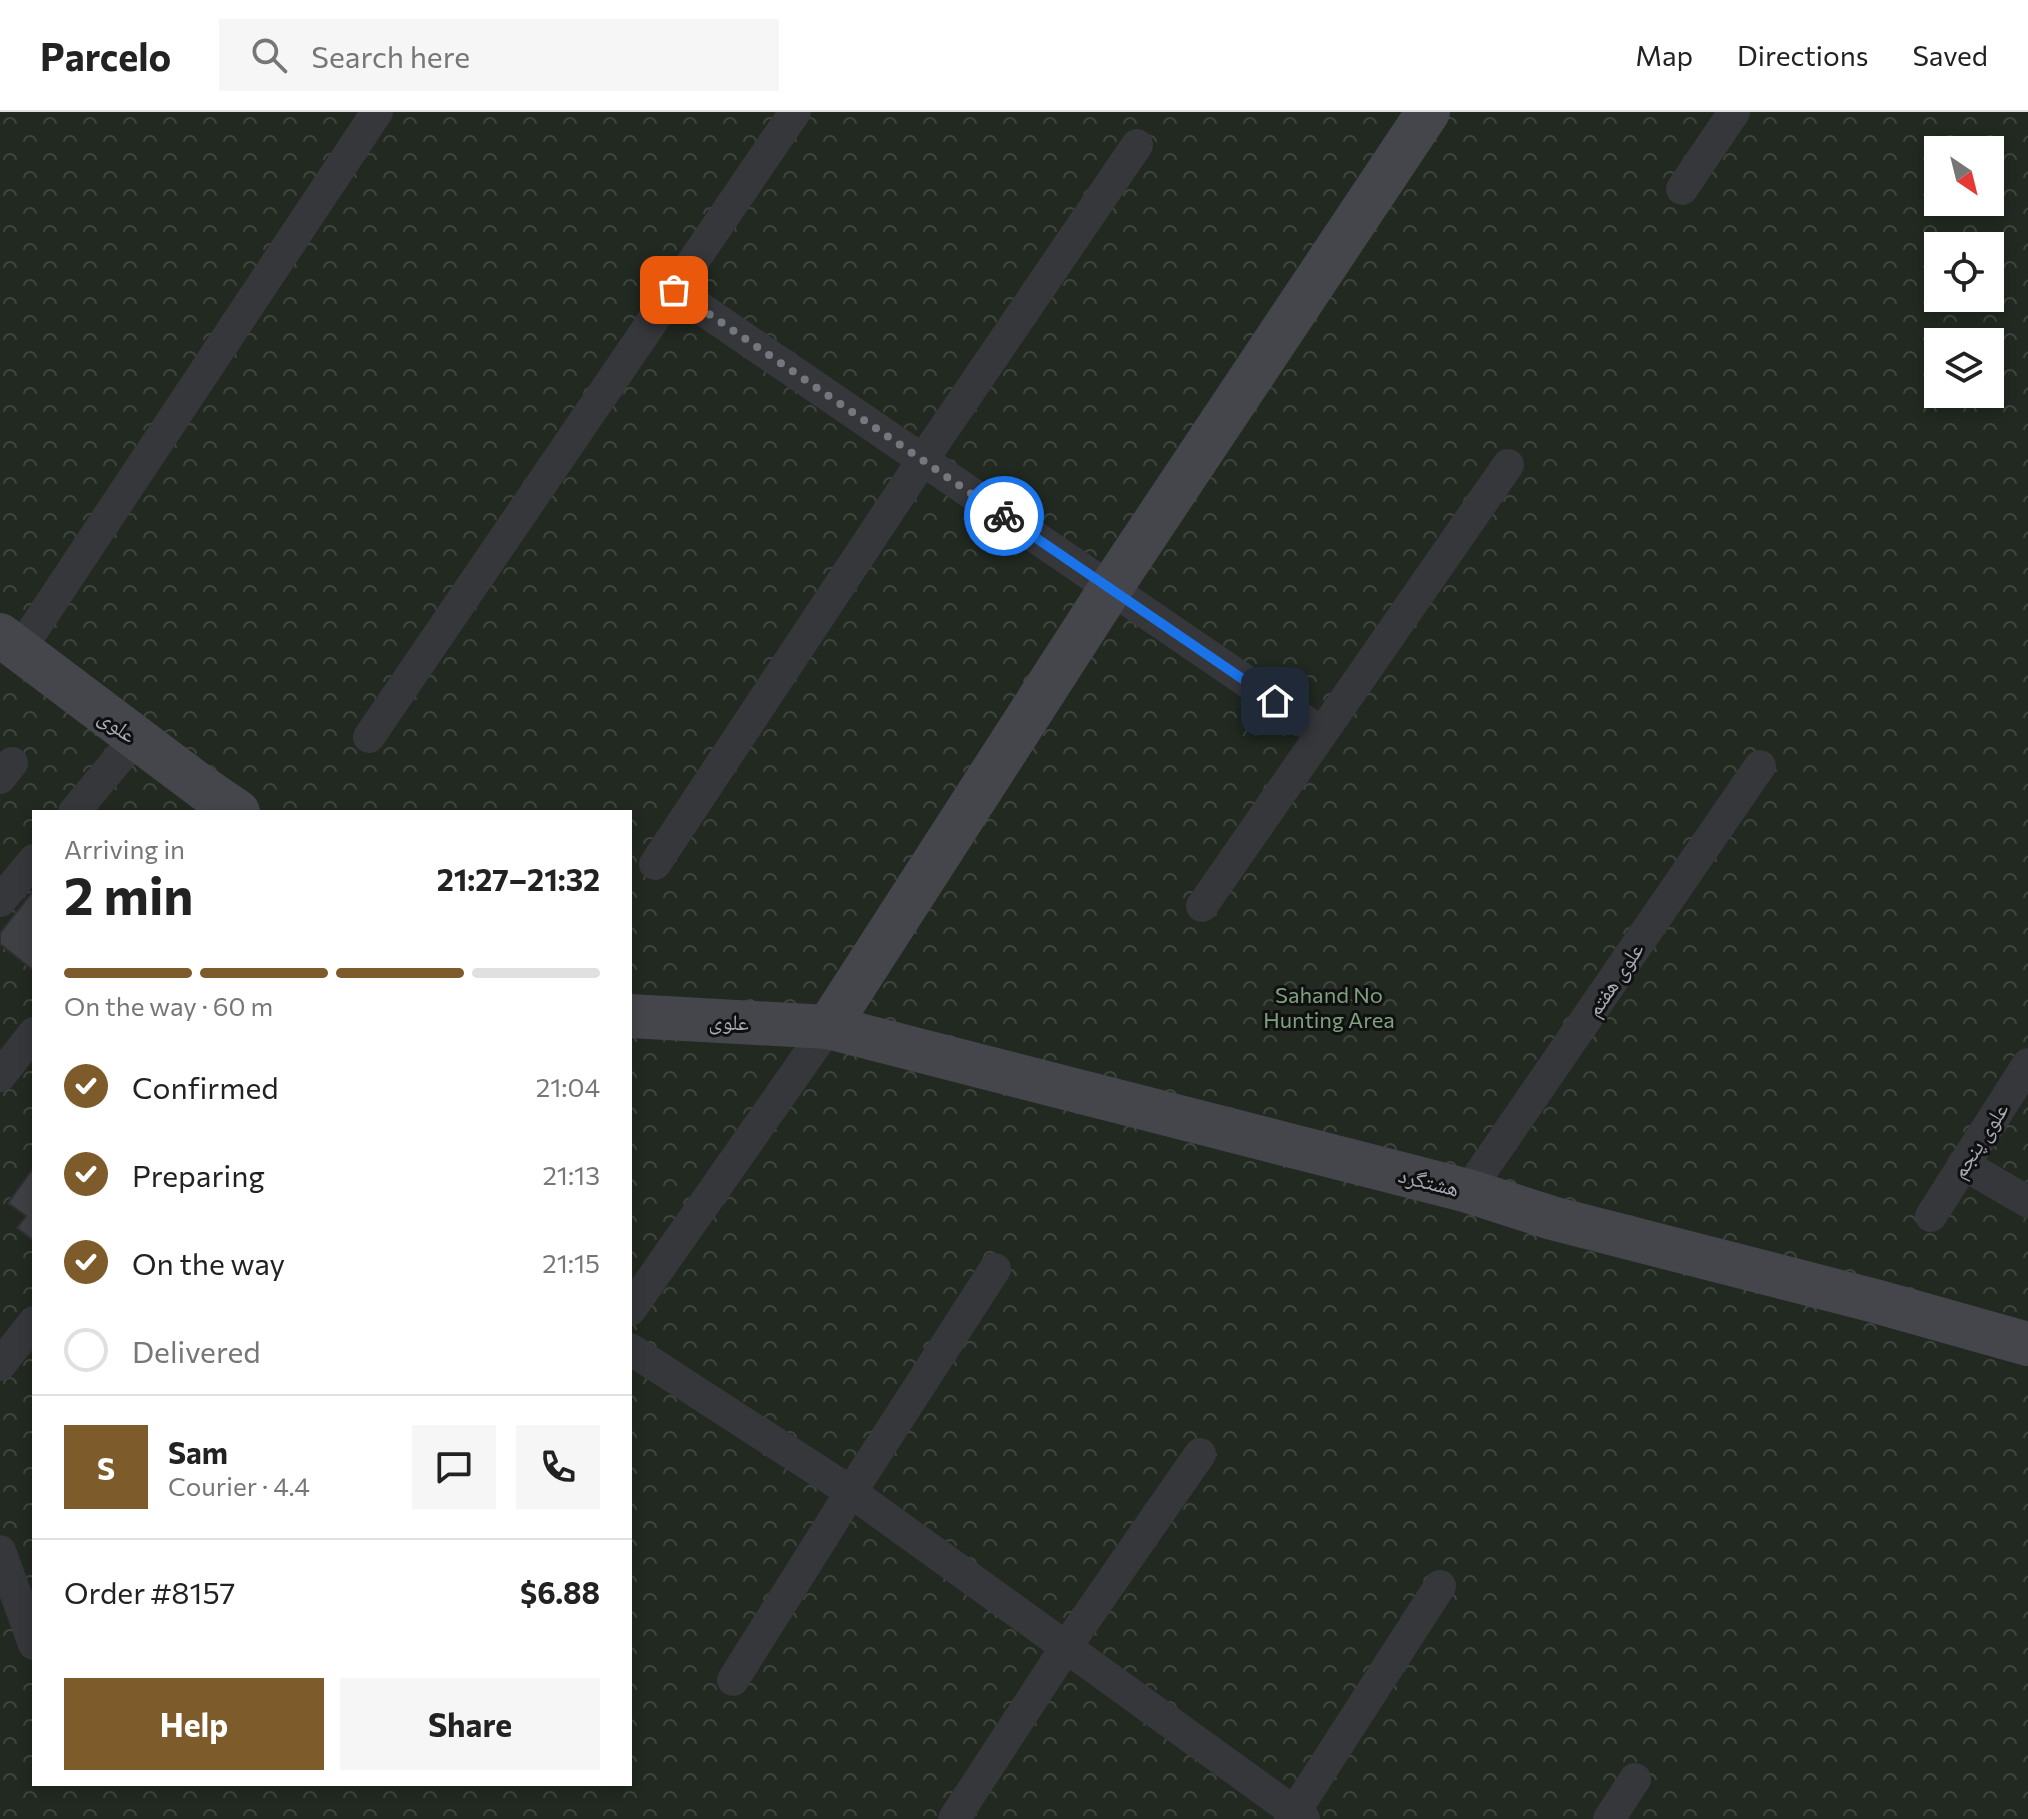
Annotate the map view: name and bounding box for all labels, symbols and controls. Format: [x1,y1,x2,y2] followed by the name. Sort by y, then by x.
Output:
[219,19,779,91] search box
[40,32,171,79] text: Parcelo
[247,33,291,77] icon: search
[311,37,470,74] text: Search here
[1635,38,1693,72] text: Map
[1737,38,1868,72] text: Directions
[1912,38,1988,72] text: Saved
[1924,136,2004,216] north arrow
[1924,136,2004,408] map controls
[1924,232,2004,312] button: locate
[640,256,708,324] pin
[652,268,696,312] icon: bag
[1924,328,2004,408] button: layers
[964,476,1044,556] courier
[982,494,1026,538] icon: bike
[1241,667,1309,735] pin
[1253,679,1297,723] icon: home
[93,702,142,749] street label: علوی
[64,833,185,864] text: Arriving in
[437,860,600,897] text: 21:27–21:32
[64,862,193,926] text: 2 min
[1579,937,1650,1022] street label: علوی هفتم
[1263,981,1395,1033] park label: Sahand No Hunting Area
[64,990,273,1021] text: On the way · 60 m
[708,1006,750,1037] street label: علوی
[64,1064,108,1108] icon: check
[132,1068,279,1105] text: Confirmed
[536,1071,600,1102] text: 21:04
[1945,1097,2015,1184] street label: علوی پنجم
[64,1152,108,1196] icon: check
[132,1156,265,1193] text: Preparing
[542,1159,600,1190] text: 21:13
[1396,1160,1462,1202] street label: هشتگرد
[64,1240,108,1284] icon: check
[132,1244,285,1281] text: On the way
[542,1247,600,1278] text: 21:15
[132,1332,261,1369] text: Delivered
[412,1425,496,1509] button: chat
[516,1425,600,1509] button: phone
[168,1433,228,1470] text: Sam
[97,1449,115,1486] text: S
[168,1470,310,1501] text: Courier · 4.4
[64,1573,235,1610] text: Order #8157
[520,1573,600,1610] text: $6.88
[64,1678,324,1770] button: Help
[340,1678,600,1770] button: Share

